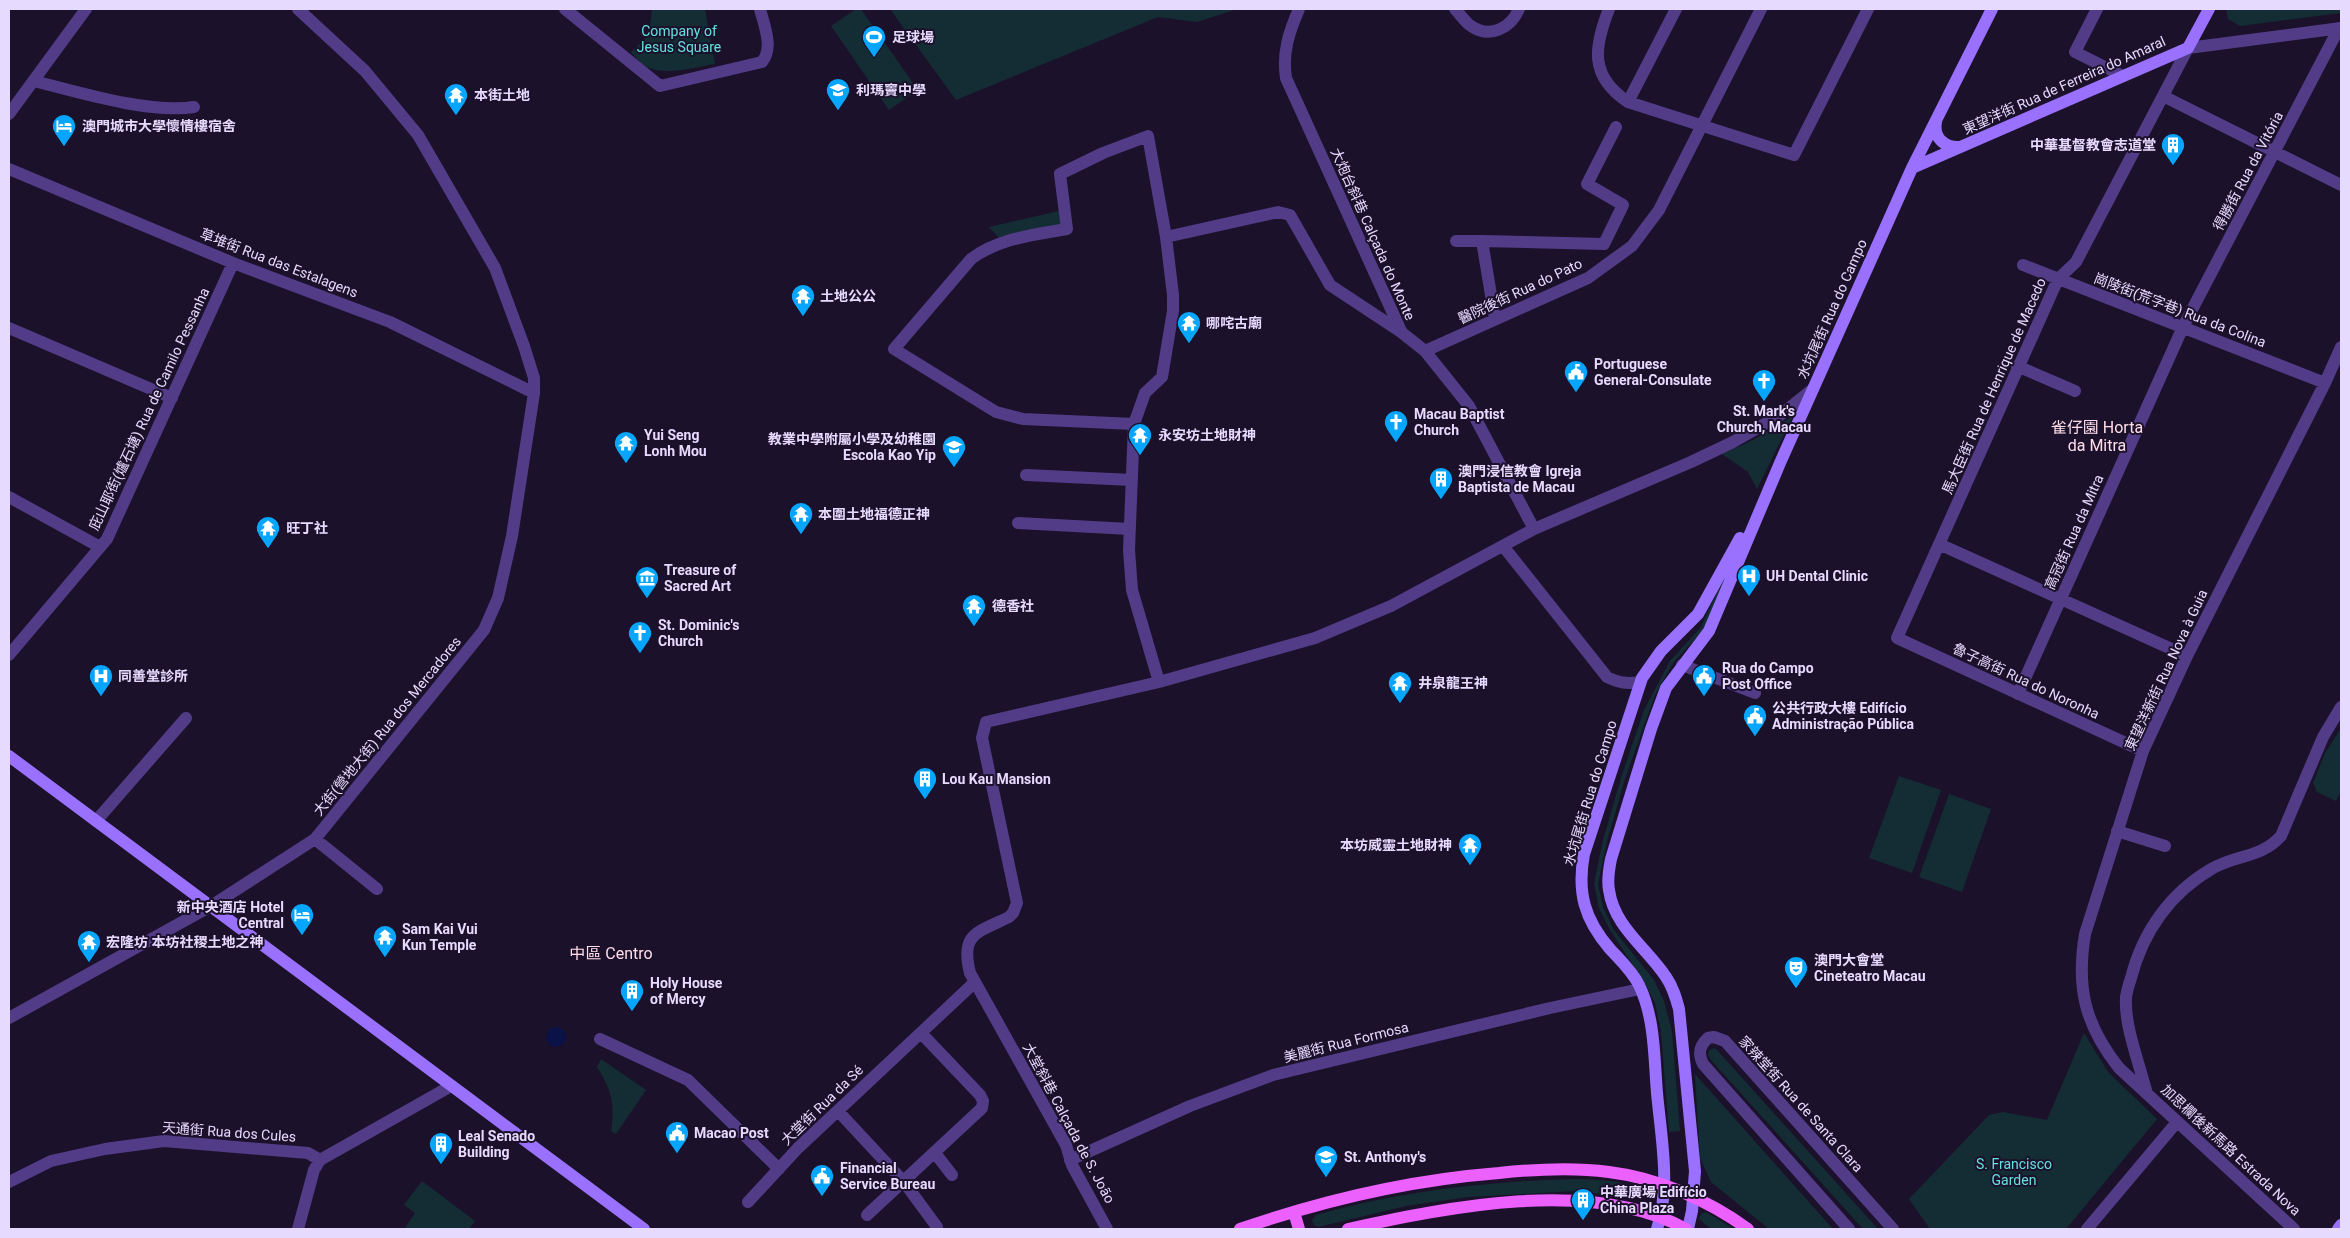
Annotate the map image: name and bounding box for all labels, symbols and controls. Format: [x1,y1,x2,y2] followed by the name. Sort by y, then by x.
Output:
[637,23,721,55] park label: Company of Jesus Square
[861,24,887,58] sports icon: 足球場
[892,29,934,45] place label: 足球場
[1960,33,2168,137] street label: 東望洋街 Rua de Ferreira do Amaral
[825,77,851,111] school or university icon: 利瑪竇中學
[443,82,469,116] temple icon: 本街土地
[856,82,926,98] place label: 利瑪竇中學
[474,87,530,103] place label: 本街土地
[2210,109,2286,233] street label: 得勝街 Rua da Vitória
[51,113,77,147] hotel icon: 澳門城市大學懷情樓宿舍
[82,118,236,134] place label: 澳門城市大學懷情樓宿舍
[2160,132,2186,166] building icon: 中華基督教會志道堂
[2030,137,2156,153] place label: 中華基督教會志道堂
[1328,145,1418,323] street label: 大炮台斜巷 Calçada do Monte
[198,225,360,301] street label: 草堆街 Rua das Estalagens
[1794,237,1870,381] street label: 水坑尾街 Rua do Campo
[1455,255,1585,327] street label: 醫院後街 Rua do Pato
[2091,270,2268,351] street label: 崗陵街(荒字巷) Rua da Colina
[1939,275,2049,497] street label: 馬大臣街 Rua de Henrique de Macedo
[790,283,816,317] temple icon: 土地公公
[86,285,213,533] street label: 庇山耶街(爐石塘) Rua de Camilo Pessanha
[820,288,876,304] place label: 土地公公
[1176,310,1202,344] temple icon: 哪咤古廟
[1206,315,1262,331] place label: 哪咤古廟
[1594,356,1712,388] place label: Portuguese General-Consulate
[1563,359,1589,393] public building icon: Portuguese General-Consulate
[1751,368,1777,402] church icon: St. Mark's Church, Macau
[1717,403,1811,435] place label: St. Mark's Church, Macau
[1414,406,1505,438] place label: Macau Baptist Church
[1383,409,1409,443] church icon: Macau Baptist Church
[2051,418,2143,455] district label: 雀仔園 Horta da Mitra
[1127,422,1153,456] temple icon: 永安坊土地財神
[644,427,707,459] place label: Yui Seng Lonh Mou
[1158,427,1256,443] place label: 永安坊土地財神
[613,430,639,464] temple icon: Yui Seng Lonh Mou
[768,431,936,463] place label: 教業中學附屬小學及幼稚園 Escola Kao Yip
[941,434,967,468] school or university icon: 教業中學附屬小學及幼稚園 Escola Kao Yip
[1458,463,1582,495] place label: 澳門浸信教會 Igreja Baptista de Macau
[1428,466,1454,500] building icon: 澳門浸信教會 Igreja Baptista de Macau
[2041,472,2107,592] street label: 高冠街 Rua da Mitra
[788,501,814,535] temple icon: 本圍土地福德正神
[818,506,930,522] place label: 本圍土地福德正神
[255,515,281,549] temple icon: 旺丁社
[286,520,328,536] place label: 旺丁社
[664,562,737,594] place label: Treasure of Sacred Art
[1736,563,1762,597] hospital icon: UH Dental Clinic
[634,565,660,599] museum icon: Treasure of Sacred Art
[1766,568,1868,584] place label: UH Dental Clinic
[2122,587,2210,753] street label: 東望洋新街 Rua Nova à Guia
[961,593,987,627] temple icon: 德香社
[992,598,1034,614] place label: 德香社
[658,617,739,649] place label: St. Dominic's Church
[627,620,653,654] church icon: St. Dominic's Church
[310,633,465,819] street label: 大街(營地大街) Rua dos Mercadores
[1950,640,2102,722] street label: 魯子高街 Rua do Noronha
[1722,660,1814,692] place label: Rua do Campo Post Office
[88,663,114,697] hospital icon: 同善堂診所
[1691,663,1717,697] public building icon: Rua do Campo Post Office
[118,668,188,684] place label: 同善堂診所
[1387,670,1413,704] temple icon: 井泉龍王神
[1418,675,1488,691] place label: 井泉龍王神
[1772,700,1915,732] place label: 公共行政大樓 Edifício Administração Pública
[1742,703,1768,737] public building icon: 公共行政大樓 Edifício Administração Pública
[1560,718,1620,868] street label: 水坑尾街 Rua do Campo
[912,766,938,800] building icon: Lou Kau Mansion
[942,771,1051,787] place label: Lou Kau Mansion
[1457,832,1483,866] temple icon: 本坊威靈土地財神
[1340,837,1452,853] place label: 本坊威靈土地財神
[177,899,284,931] place label: 新中央酒店 Hotel Central
[289,902,315,936] hotel icon: 新中央酒店 Hotel Central
[402,921,478,953] place label: Sam Kai Vui Kun Temple
[372,924,398,958] temple icon: Sam Kai Vui Kun Temple
[76,929,102,963] temple icon: 宏隆坊 本坊社稷土地之神
[106,934,263,950] place label: 宏隆坊 本坊社稷土地之神
[569,944,653,963] district label: 中區 Centro
[1814,952,1926,984] place label: 澳門大會堂 Cineteatro Macau
[1783,955,1809,989] theatre icon: 澳門大會堂 Cineteatro Macau
[650,975,723,1007] place label: Holy House of Mercy
[619,978,645,1012] building icon: Holy House of Mercy
[1282,1019,1410,1065] street label: 美麗街 Rua Formosa
[1736,1033,1866,1175] street label: 家辣堂街 Rua de Santa Clara
[1020,1040,1118,1206] street label: 大堂斜巷 Calçada de S. João
[778,1062,866,1148] street label: 大堂街 Rua da Sé
[2158,1081,2304,1219] street label: 加思欄後新馬路 Estrada Nova
[161,1119,297,1145] street label: 天通街 Rua dos Cules
[664,1120,690,1154] public building icon: Macao Post
[694,1125,769,1141] place label: Macao Post
[458,1128,535,1160] place label: Leal Senado Building
[428,1131,454,1165] building icon: Leal Senado Building
[1313,1144,1339,1178] school or university icon: St. Anthony's
[1344,1149,1426,1165] place label: St. Anthony's
[1976,1156,2052,1188] park label: S. Francisco Garden
[840,1160,935,1192] place label: Financial Service Bureau
[809,1163,835,1197] public building icon: Financial Service Bureau
[1600,1184,1707,1216] place label: 中華廣場 Edifício China Plaza
[1570,1187,1596,1221] building icon: 中華廣場 Edifício China Plaza

